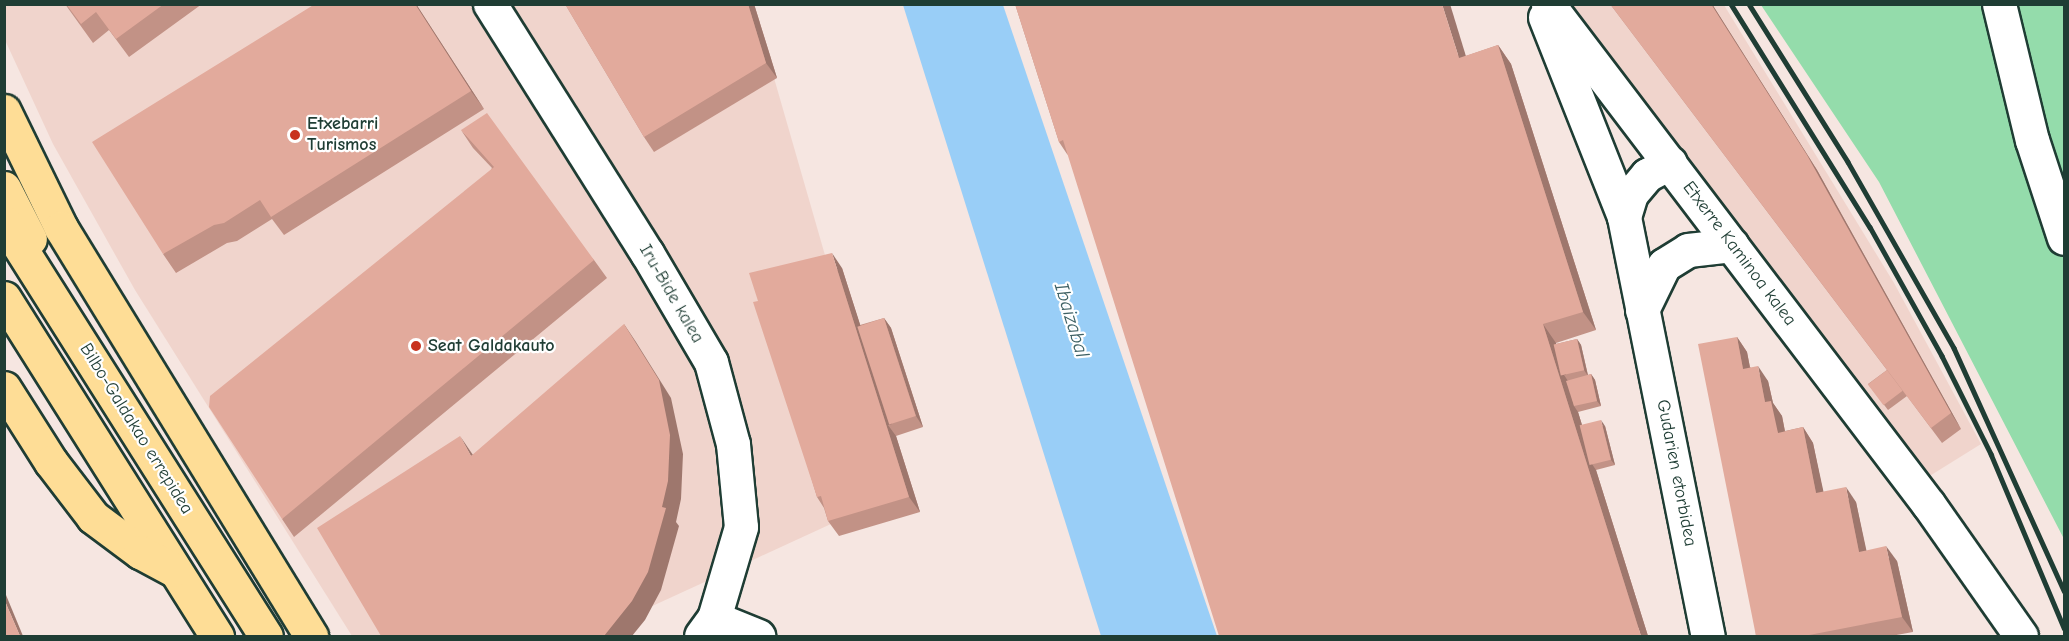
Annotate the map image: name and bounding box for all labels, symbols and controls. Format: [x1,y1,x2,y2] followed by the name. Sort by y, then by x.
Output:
[307,114,378,156] place label: Etxebarri Turismos
[288,128,302,142] marker: Etxebarri Turismos
[1678,178,1800,330] street label: Etxerre Kaminoa kalea
[634,241,708,347] street label: Iru-Bide kalea
[1049,280,1095,360] water label: Ibaizabal
[428,335,555,357] place label: Seat Galdakauto
[409,339,423,353] marker: Seat Galdakauto
[75,340,197,518] street label: Bilbo-Galdakao errepidea
[1651,398,1701,548] street label: Gudarien etorbidea

